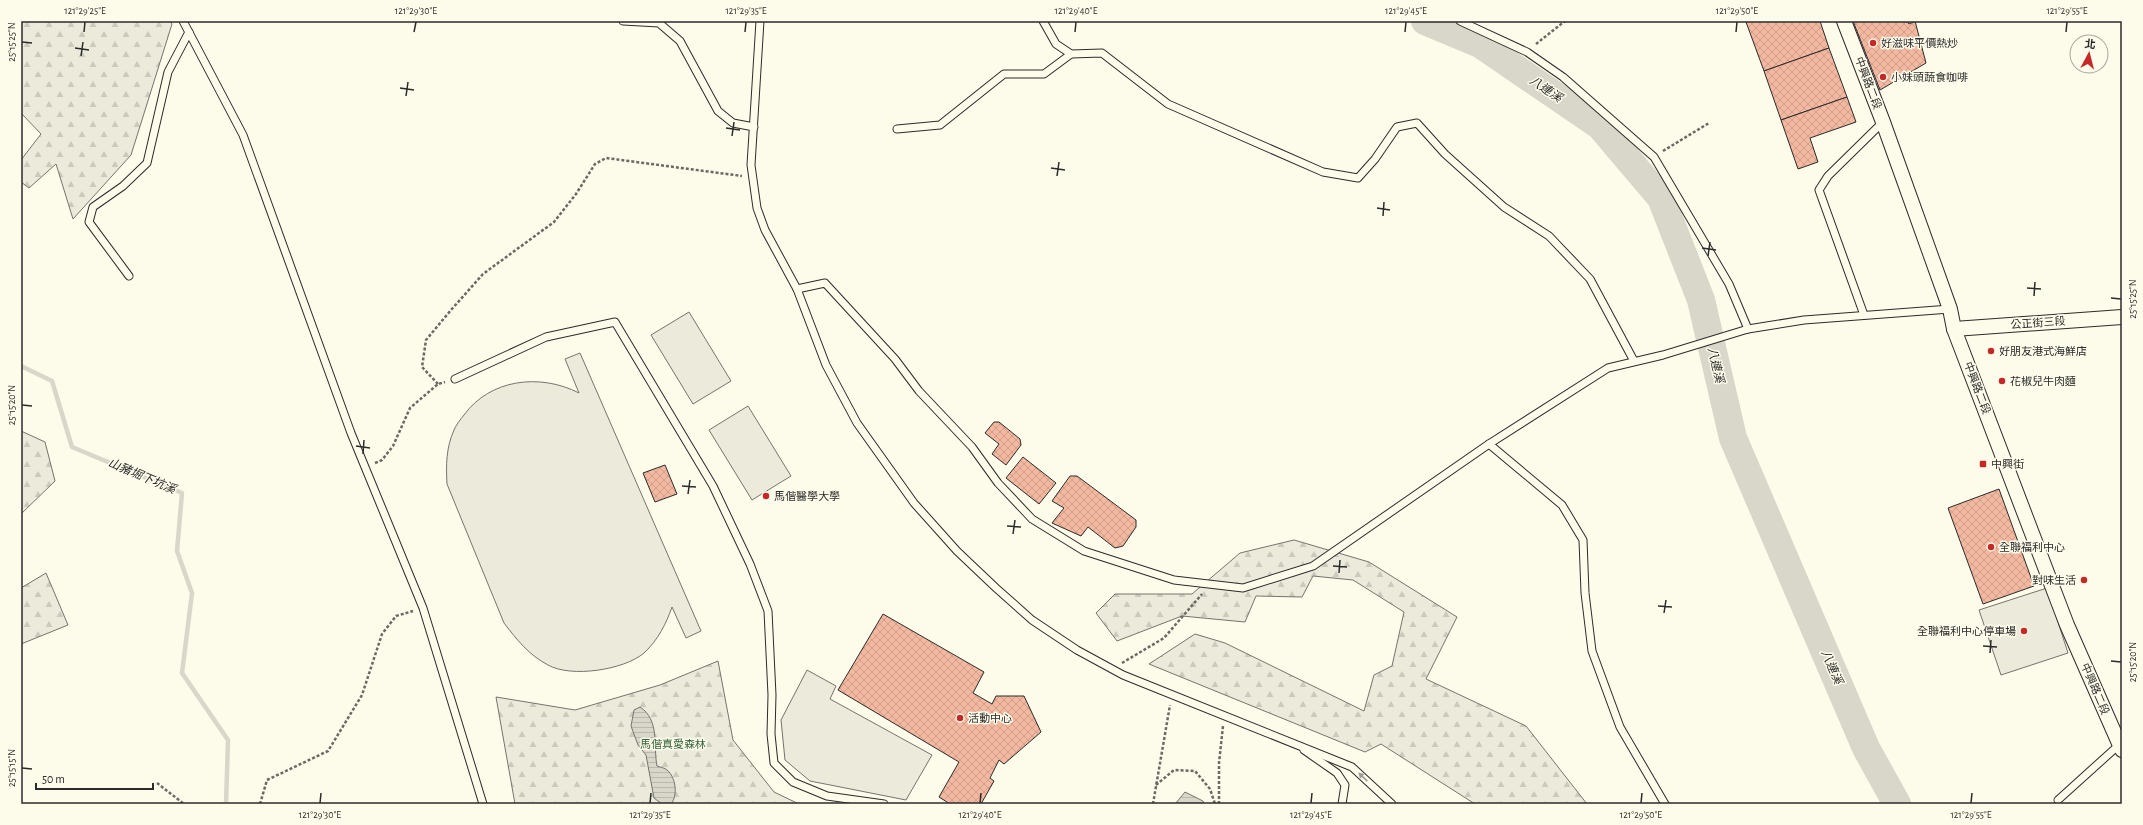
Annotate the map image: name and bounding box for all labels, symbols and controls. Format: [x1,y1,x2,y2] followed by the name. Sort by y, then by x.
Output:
[64,6,106,16] text: 121°29'25"E
[395,6,437,16] text: 121°29'30"E
[725,6,767,16] text: 121°29'35"E
[1055,6,1098,16] text: 121°29'40"E
[1385,6,1427,16] text: 121°29'45"E
[1716,6,1758,16] text: 121°29'50"E
[2046,6,2088,16] text: 121°29'55"E
[7,22,17,62] text: 25°15'25"N
[2069,34,2109,74] north arrow
[1881,37,1958,49] place label: 好滋味平價熱炒
[1868,38,1878,48] marker: 好滋味平價熱炒
[2084,38,2096,51] text: 北
[1853,55,1884,111] street label: 中興路二段
[1891,71,1968,83] place label: 小妹頭蔬食咖啡
[1878,72,1888,82] marker: 小妹頭蔬食咖啡
[1528,73,1566,105] water label: 八連溪
[2128,279,2138,319] text: 25°15'25"N
[2010,315,2066,330] street label: 公正街三段
[1999,345,2087,357] place label: 好朋友港式海鮮店
[1706,346,1727,386] water label: 八連溪
[1986,346,1996,356] marker: 好朋友港式海鮮店
[1962,360,1993,416] street label: 中興路二段
[2010,375,2076,387] place label: 花椒兒牛肉麵
[1997,376,2007,386] marker: 花椒兒牛肉麵
[7,385,17,425] text: 25°15'20"N
[107,455,180,496] water label: 山豬堀下坑溪
[1991,458,2024,470] place label: 中興街
[1978,459,1988,469] marker: 中興街
[774,490,840,502] place label: 馬偕醫學大學
[761,491,771,501] marker: 馬偕醫學大學
[1999,541,2065,553] place label: 全聯福利中心
[1986,542,1996,552] marker: 全聯福利中心
[2032,574,2076,586] place label: 對味生活
[2079,575,2089,585] marker: 對味生活
[1917,625,2016,637] place label: 全聯福利中心停車場
[2019,626,2029,636] marker: 全聯福利中心停車場
[2128,642,2138,682] text: 25°15'20"N
[1819,648,1846,688] water label: 八連溪
[2079,661,2112,716] street label: 中興路二段
[968,712,1012,724] place label: 活動中心
[955,713,965,723] marker: 活動中心
[640,738,706,750] park label: 馬偕真愛森林
[7,749,17,787] text: 25°15'15"N
[36,765,153,791] scale bar
[42,773,65,785] text: 50 m
[1358,773,1368,782] one-way arrow
[299,810,341,820] text: 121°29'30"E
[629,810,671,820] text: 121°29'35"E
[959,810,1002,820] text: 121°29'40"E
[1290,810,1332,820] text: 121°29'45"E
[1620,810,1662,820] text: 121°29'50"E
[1950,810,1992,820] text: 121°29'55"E

